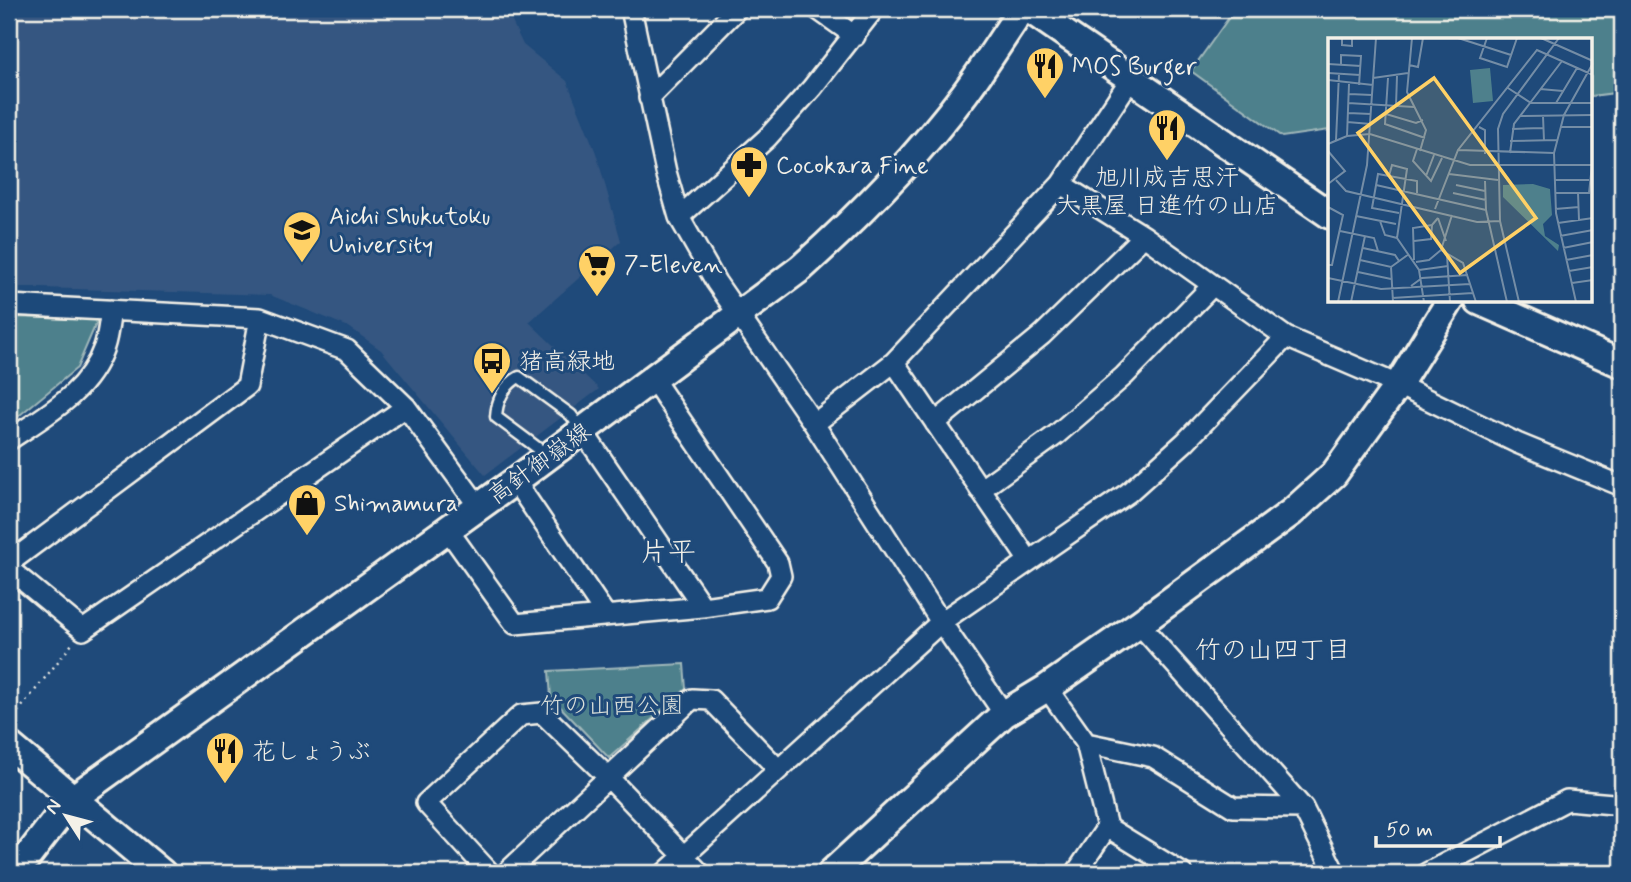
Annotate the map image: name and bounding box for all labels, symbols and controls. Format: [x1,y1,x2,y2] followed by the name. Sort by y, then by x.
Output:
[1328,38,1592,303] inset map
[1024,45,1066,100] restaurant icon: MOS Burger
[1072,52,1198,86] place label: MOS Burger
[1146,107,1188,162] restaurant icon: 旭川成吉思汗 大黒屋 日進竹の山店
[728,144,770,199] pharmacy icon: Cocokara Fine
[776,151,929,182] place label: Cocokara Fine
[1056,163,1278,222] place label: 旭川成吉思汗 大黒屋 日進竹の山店
[329,202,490,261] place label: Aichi Shukutoku University
[281,209,323,264] school or university icon: Aichi Shukutoku University
[576,243,618,298] supermarket icon: 7-Eleven
[624,250,723,281] place label: 7-Eleven
[471,340,513,395] bus stop icon: 猪高緑地
[519,347,615,378] place label: 猪高緑地
[482,416,598,512] street label: 高針御嶽線
[286,482,328,537] shop icon: Shimamura
[334,489,458,520] place label: Shimamura
[640,535,696,572] district label: 片平
[1195,634,1351,668] district label: 竹の山四丁目
[540,691,684,722] park label: 竹の山西公園
[204,730,246,785] restaurant icon: 花しょうぶ
[252,737,371,768] place label: 花しょうぶ
[32,780,102,850] north arrow
[40,794,67,819] text: N
[1376,805,1500,849] scale bar
[1386,816,1433,844] text: 50 m

